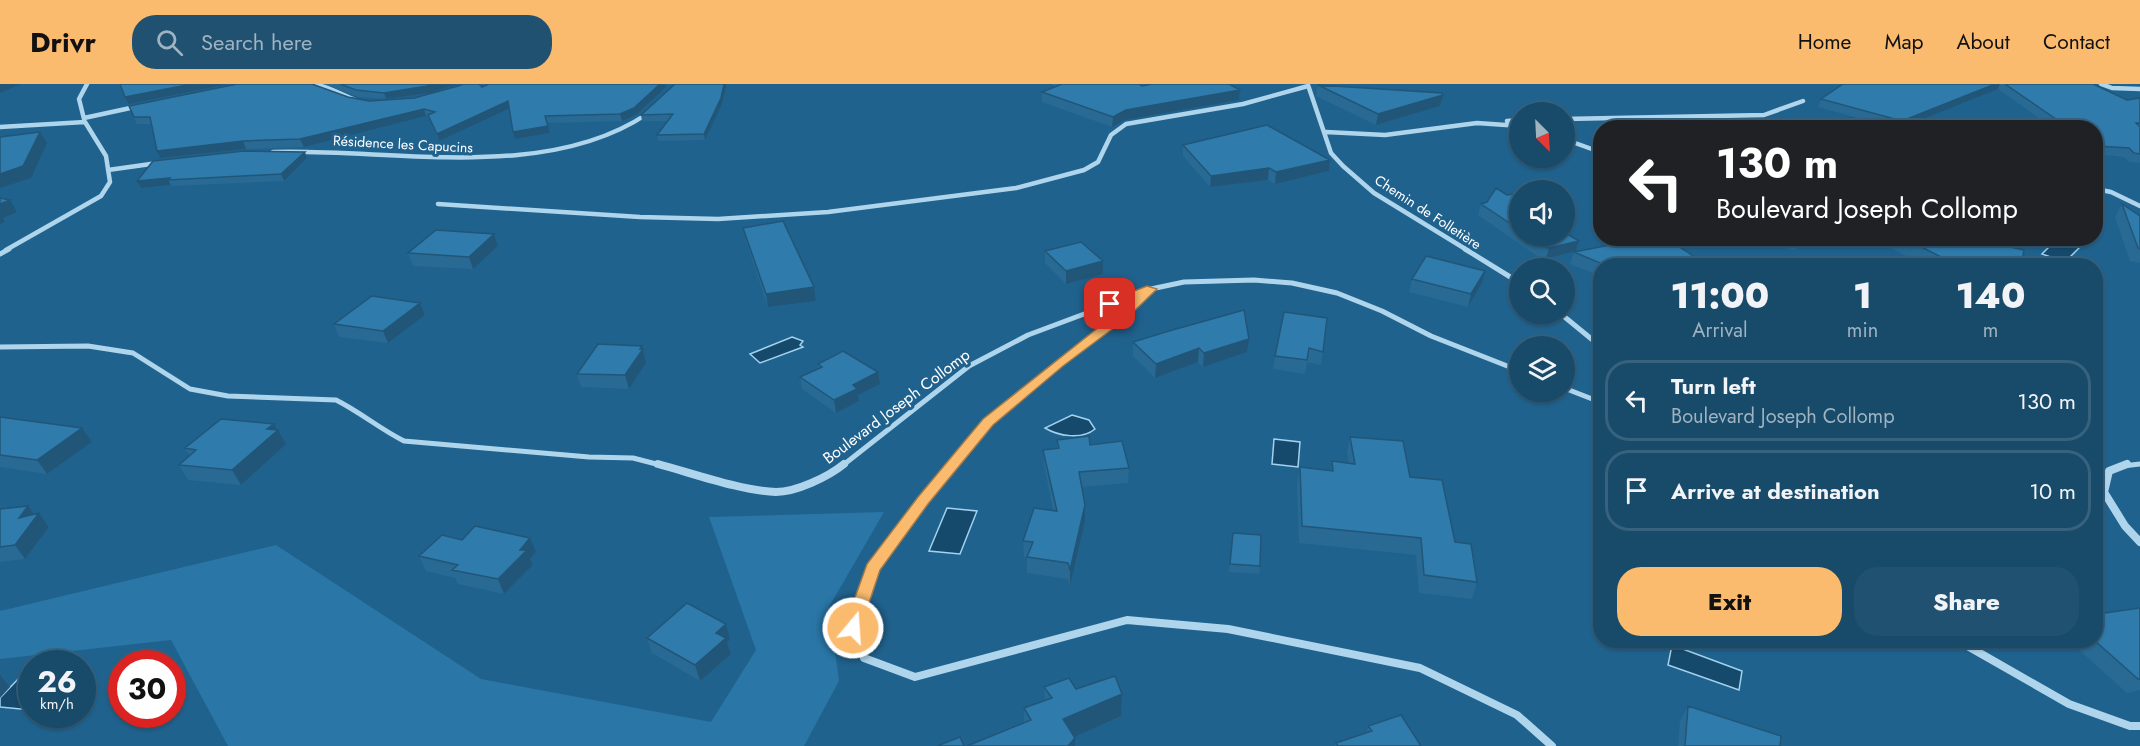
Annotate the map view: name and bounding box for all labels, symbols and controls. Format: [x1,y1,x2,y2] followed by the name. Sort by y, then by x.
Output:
[132,15,552,69] search box
[30,22,96,63] text: Drivr
[153,26,186,59] icon: search
[201,26,312,58] text: Search here
[1798,27,1851,57] text: Home
[1884,27,1924,57] text: Map
[1957,27,2010,57] text: About
[2043,27,2110,57] text: Contact
[1509,102,1575,168] north arrow
[1509,102,1575,402] map controls
[332,130,474,158] street label: Résidence les Capucins
[1716,133,1838,194] text: 130 m
[1617,144,1695,222] icon: left
[1371,170,1485,254] street label: Chemin de Folletière
[1509,180,1575,246] button: sound
[1716,189,2018,228] text: Boulevard Joseph Collomp
[1509,258,1575,324] button: search
[1671,269,1769,321] text: 11:00
[1853,269,1872,321] text: 1
[1956,269,2025,321] text: 140
[1084,278,1135,329] pin
[1093,287,1126,320] icon: arrive
[1692,316,1747,345] text: Arrival
[1847,316,1878,345] text: min
[1983,316,1998,345] text: m
[1509,336,1575,402] button: layers
[818,343,975,469] street label: Boulevard Joseph Collomp
[1671,370,1756,402] text: Turn left
[1620,384,1653,417] icon: left
[2017,385,2076,417] text: 130 m
[1671,402,1895,431] text: Boulevard Joseph Collomp
[1620,474,1653,507] icon: arrive
[1671,475,1880,507] text: Arrive at destination
[2029,475,2076,507] text: 10 m
[1617,567,1842,636] button: Exit
[1854,567,2079,636] button: Share
[821,596,885,660] position arrow
[108,650,186,728] speed limit sign: 30
[37,660,77,703] text: 26
[40,693,74,715] text: km/h

